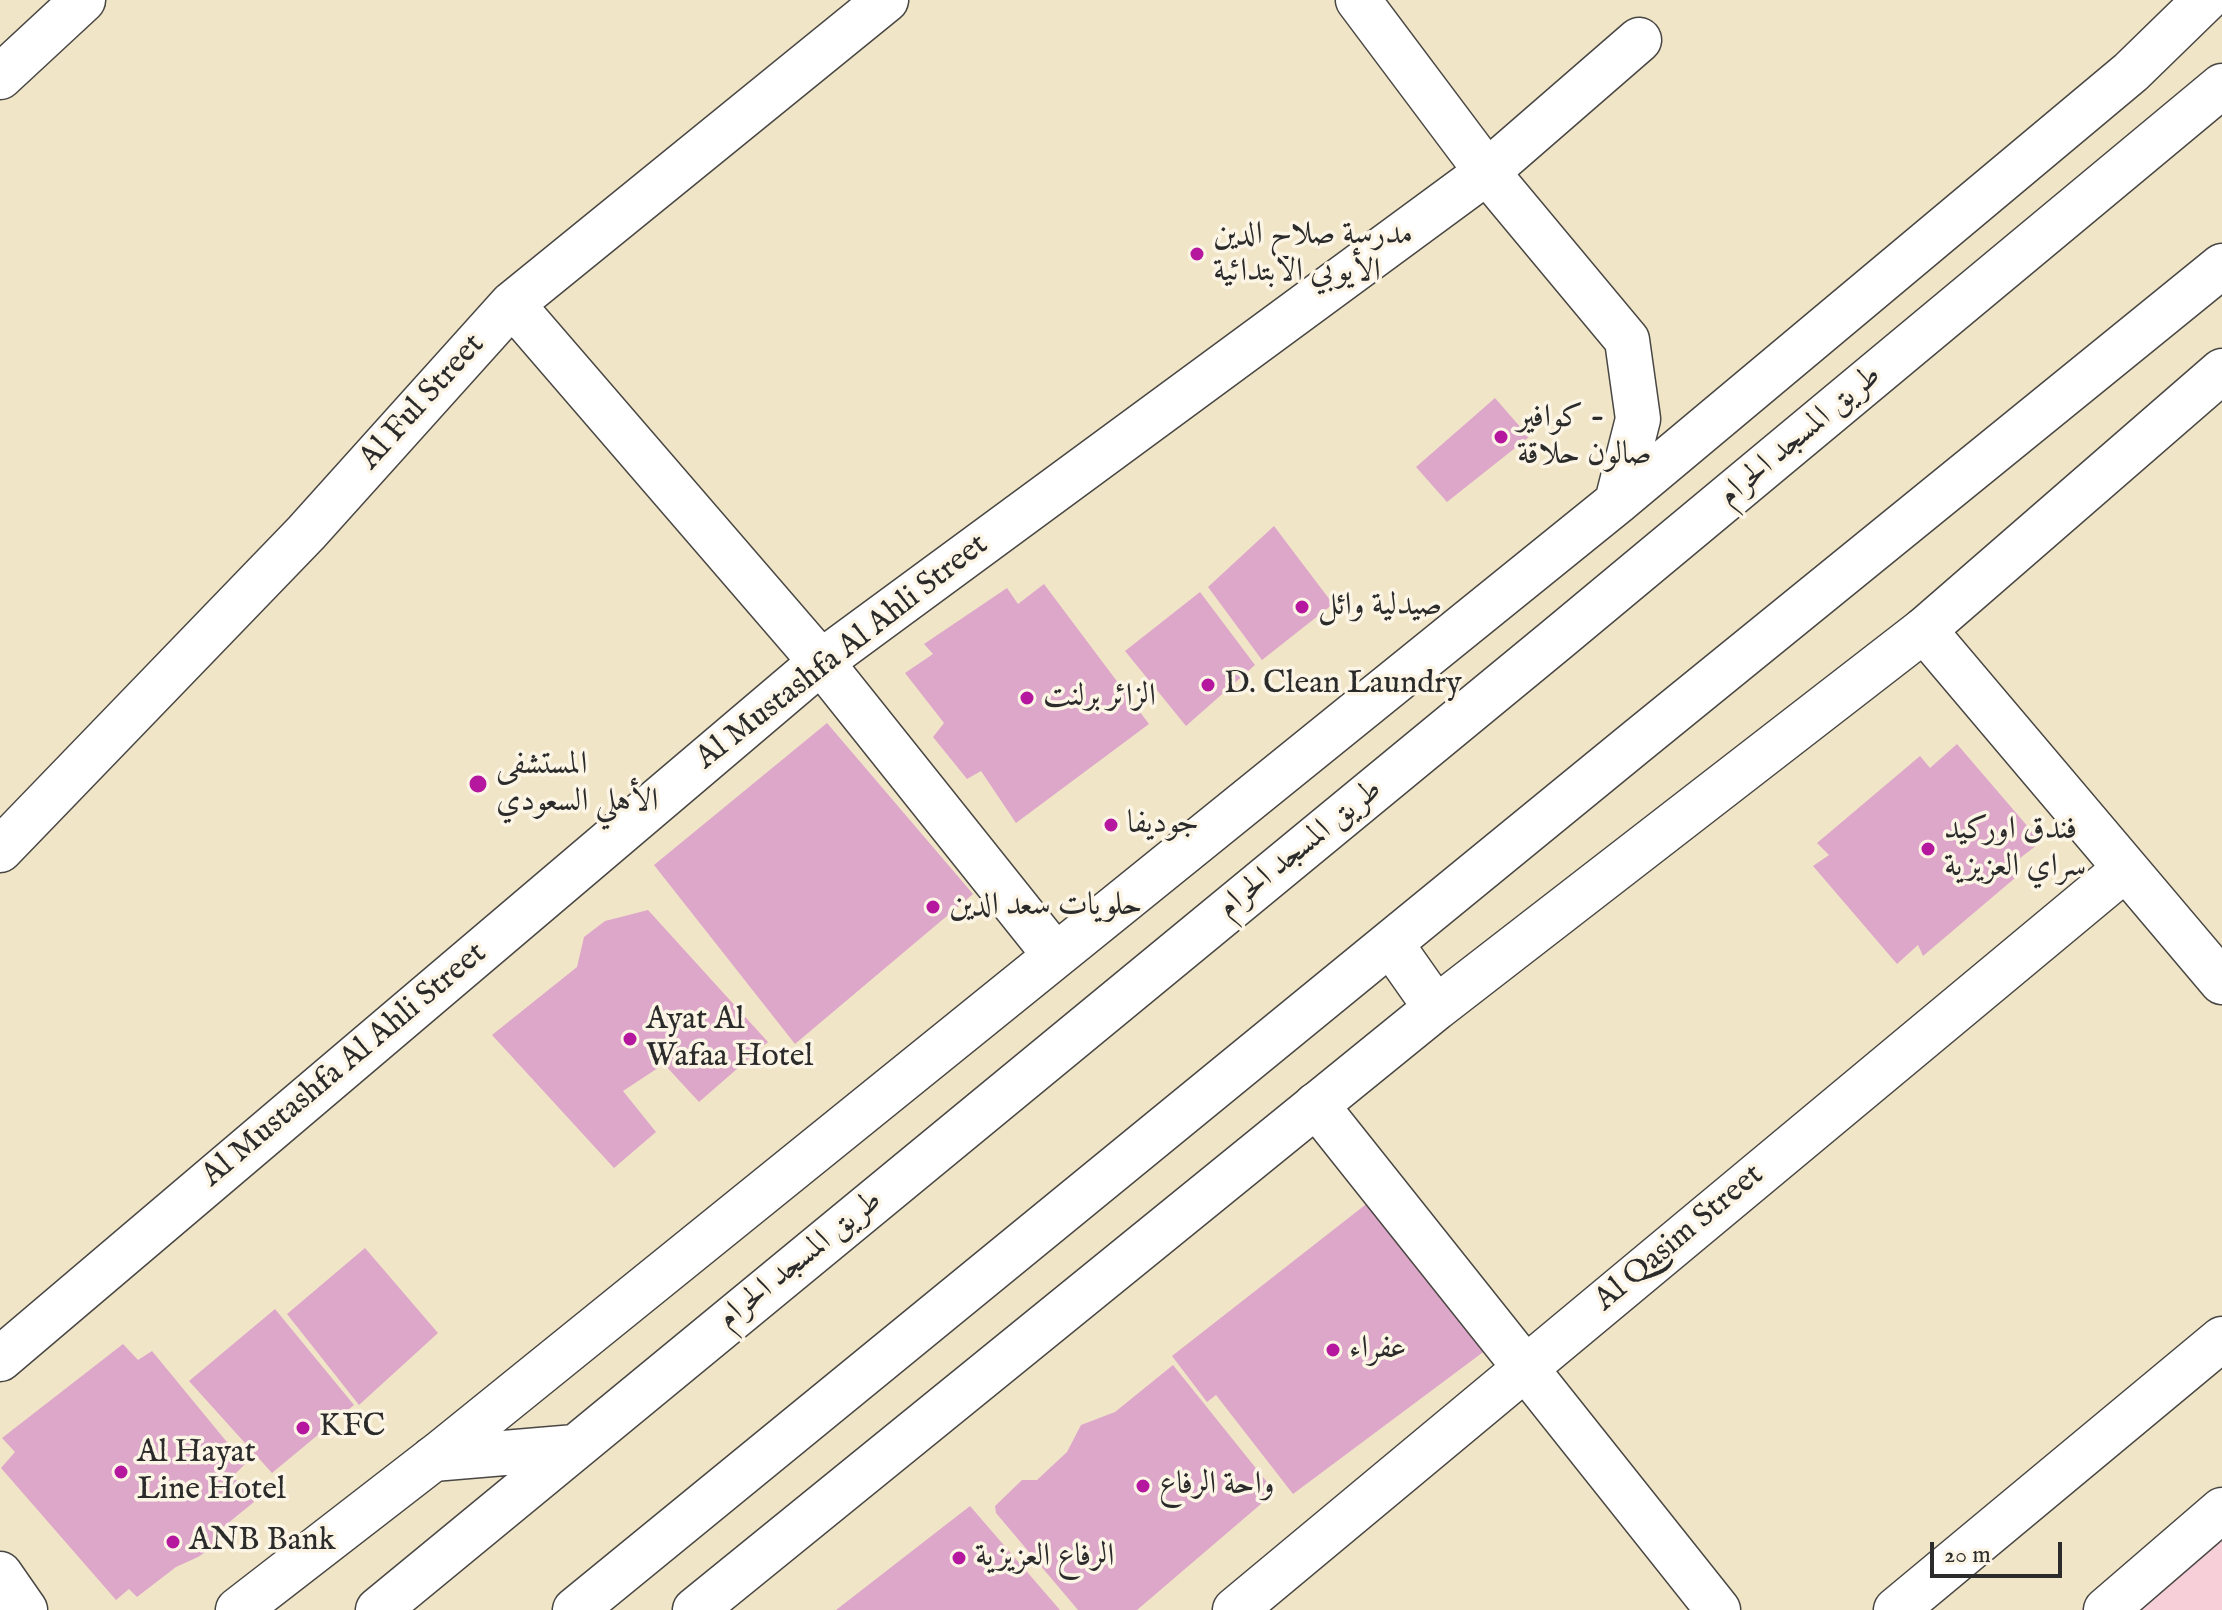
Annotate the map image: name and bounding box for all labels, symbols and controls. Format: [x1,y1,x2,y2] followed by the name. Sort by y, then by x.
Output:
[1213,217,1413,292] place label: مدرسة صلاح الدين الأيوبي الابتدائية
[1188,245,1206,263] marker: مدرسة صلاح الدين الأيوبي الابتدائية
[352,327,494,479] street label: Al Ful Street
[1712,358,1890,516] street label: طريق المسجد الحرام
[1517,400,1652,475] place label: كوافير - صالون حلاقة
[1492,428,1510,446] marker: كوافير - صالون حلاقة
[689,527,997,779] street label: Al Mustashfa Al Ahli Street
[1318,588,1442,626] place label: صيدلية وائل
[1293,598,1311,616] marker: صيدلية وائل
[1224,666,1462,704] place label: D. Clean Laundry
[1199,676,1217,694] marker: D. Clean Laundry
[1043,679,1156,717] place label: الزائر برلنت
[1018,689,1036,707] marker: الزائر برلنت
[496,747,659,822] place label: المستشفى الأهلي السعودي
[1211,772,1391,928] street label: طريق المسجد الحرام
[467,773,489,795] marker: المستشفى الأهلي السعودي
[1127,806,1199,844] place label: جوديفا
[1944,812,2086,887] place label: فندق اوركيد سراي العزيزية
[1102,816,1120,834] marker: جوديفا
[1919,840,1937,858] marker: فندق اوركيد سراي العزيزية
[949,888,1142,926] place label: حلويات سعد الدين
[924,898,942,916] marker: حلويات سعد الدين
[195,935,495,1197] street label: Al Mustashfa Al Ahli Street
[646,1002,813,1077] place label: Ayat Al Wafaa Hotel
[621,1030,639,1048] marker: Ayat Al Wafaa Hotel
[1588,1157,1772,1321] street label: Al Qasim Street
[711,1183,891,1339] street label: طريق المسجد الحرام
[1349,1331,1406,1369] place label: عفراء
[1324,1341,1342,1359] marker: عفراء
[319,1409,385,1447] place label: KFC
[294,1419,312,1437] marker: KFC
[137,1435,286,1510] place label: Al Hayat Line Hotel
[112,1463,130,1481] marker: Al Hayat Line Hotel
[1159,1467,1274,1505] place label: واحة الرفاع
[1134,1477,1152,1495] marker: واحة الرفاع
[189,1523,336,1561] place label: ANB Bank
[1934,1526,2066,1576] scale bar
[164,1533,182,1551] marker: ANB Bank
[975,1539,1114,1577] place label: الرفاع العزيزية
[1944,1540,1991,1571] text: 20 m
[950,1549,968,1567] marker: الرفاع العزيزية

